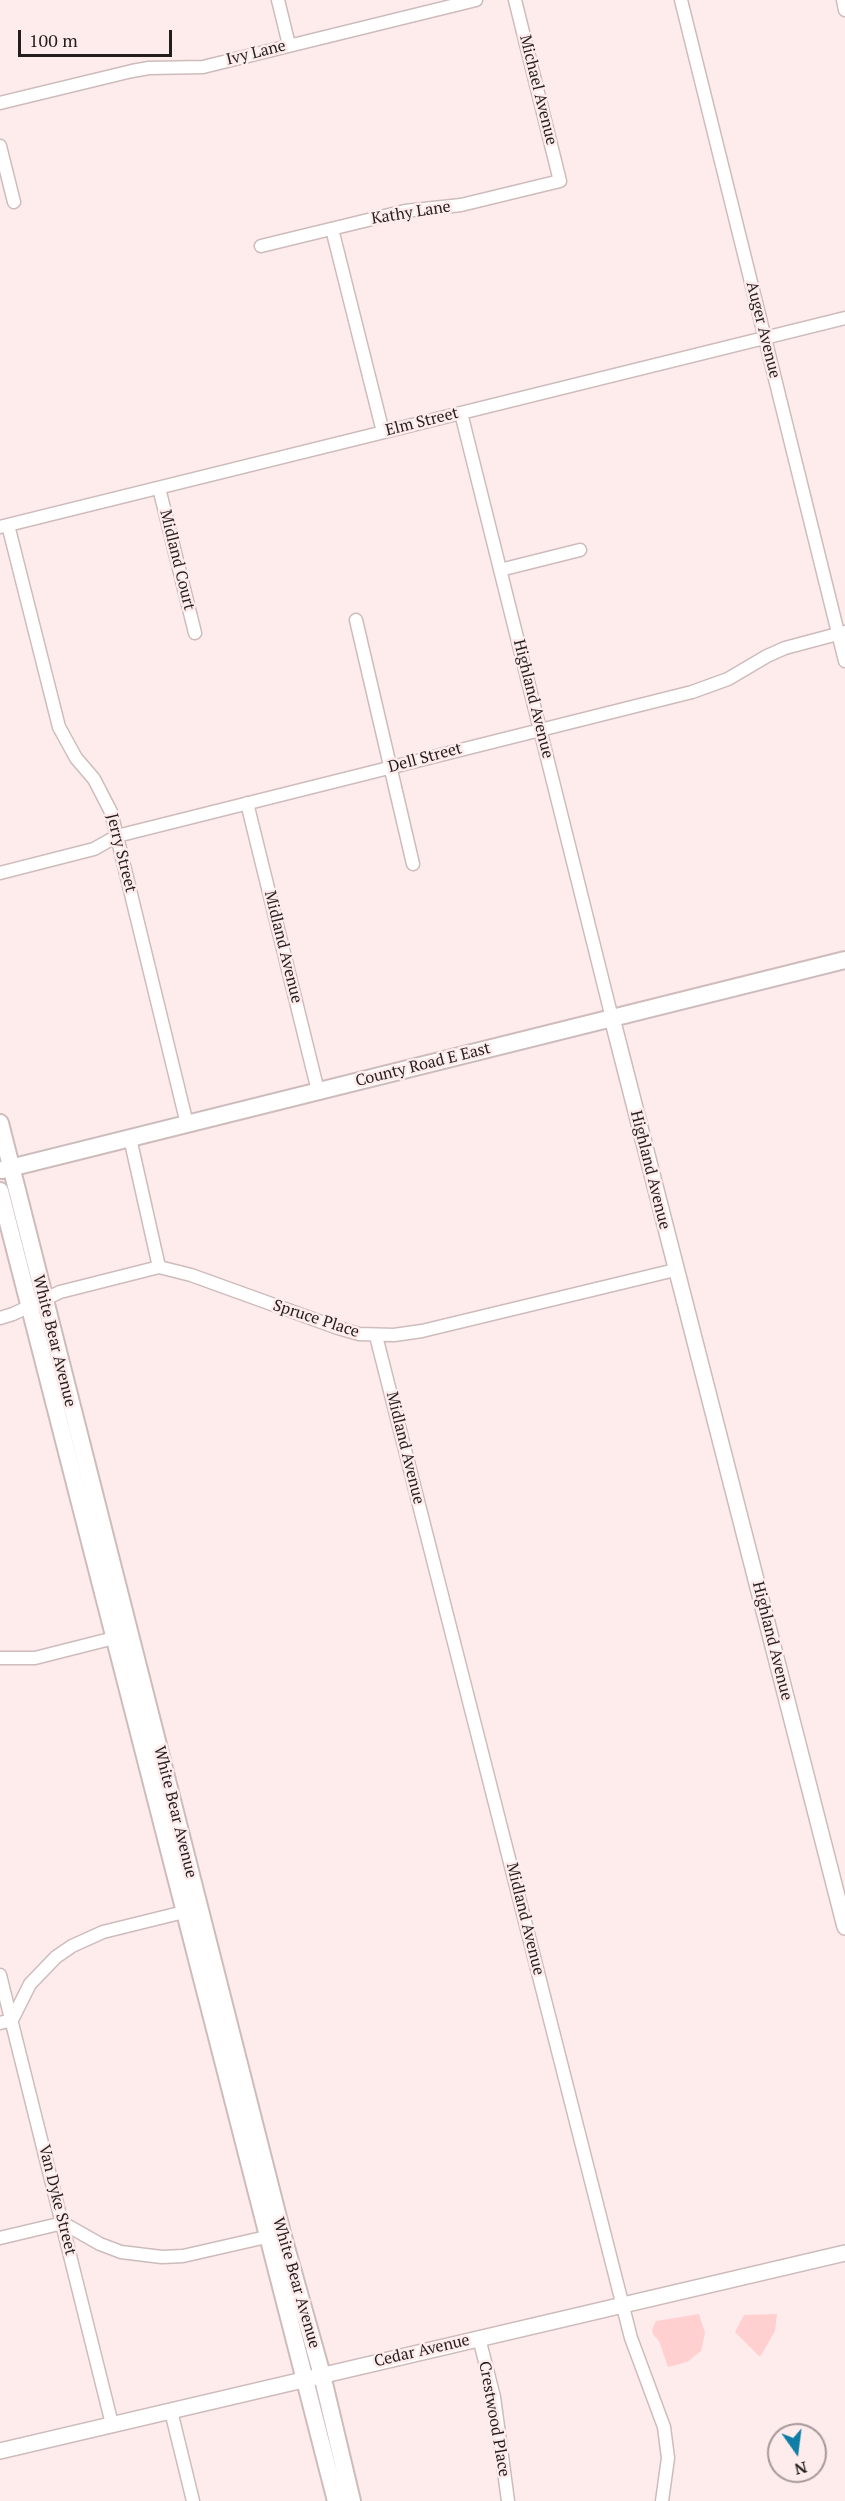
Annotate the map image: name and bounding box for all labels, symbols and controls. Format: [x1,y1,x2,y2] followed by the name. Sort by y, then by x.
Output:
[21,18,176,56] scale bar
[29,28,78,52] text: 100 m
[515,33,561,147] street label: Michael Avenue
[224,36,288,70] street label: Ivy Lane
[370,197,452,229] street label: Kathy Lane
[742,280,784,380] street label: Auger Avenue
[384,404,460,440] street label: Elm Street
[155,508,199,612] street label: Midland Court
[509,638,557,760] street label: Highland Avenue
[386,739,464,777] street label: Dell Street
[102,812,140,894] street label: Jerry Street
[260,889,306,1005] street label: Midland Avenue
[354,1039,492,1091] street label: County Road E East
[626,1109,674,1231] street label: Highland Avenue
[28,1273,80,1409] street label: White Bear Avenue
[270,1296,362,1342] street label: Spruce Place
[382,1390,428,1506] street label: Midland Avenue
[748,1580,796,1702] street label: Highland Avenue
[149,1744,201,1880] street label: White Bear Avenue
[502,1861,548,1977] street label: Midland Avenue
[34,2143,80,2257] street label: Van Dyke Street
[268,2215,324,2351] street label: White Bear Avenue
[372,2331,472,2371] street label: Cedar Avenue
[474,2360,514,2478] street label: Crestwood Place
[767,2423,827,2483] north arrow
[792,2456,809,2481] text: N

